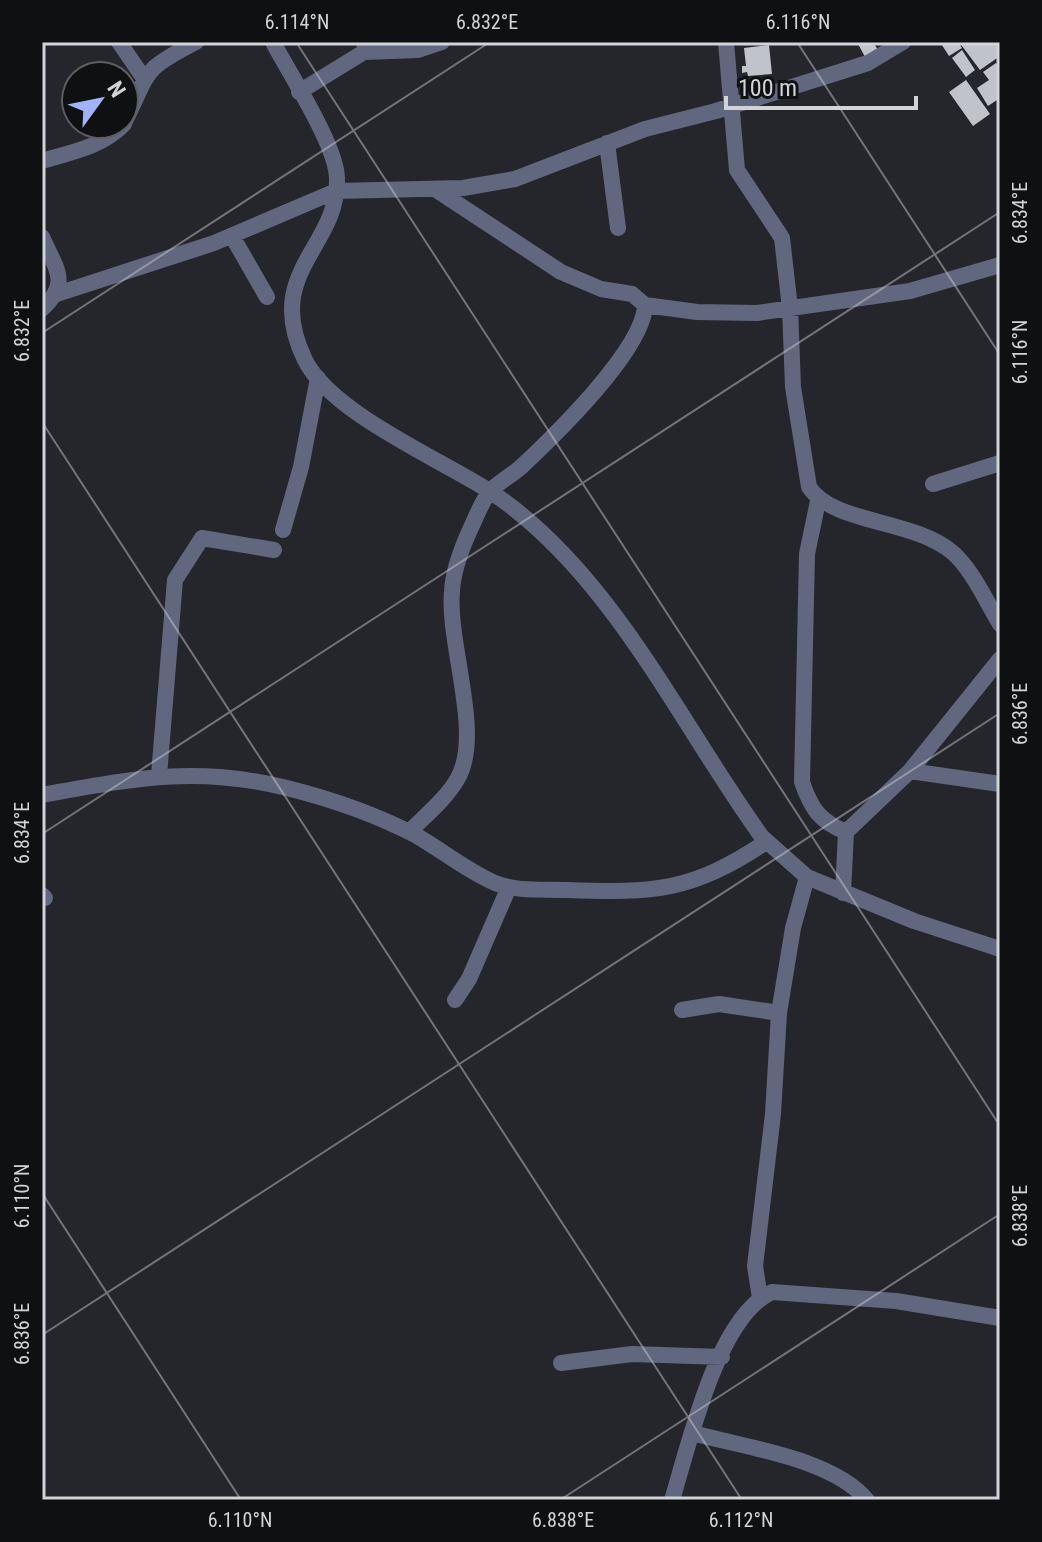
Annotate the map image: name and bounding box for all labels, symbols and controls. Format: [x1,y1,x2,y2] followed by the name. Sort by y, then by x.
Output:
[265,10,329,34] text: 6.114°N
[456,10,518,34] text: 6.832°E
[766,10,830,34] text: 6.116°N
[60,60,140,140] north arrow
[726,60,916,110] scale bar
[738,74,797,102] text: 100 m
[102,77,131,102] text: N
[1008,182,1032,244] text: 6.834°E
[10,300,34,362] text: 6.832°E
[1008,320,1032,384] text: 6.116°N
[1008,683,1032,745] text: 6.836°E
[10,802,34,864] text: 6.834°E
[10,1164,34,1228] text: 6.110°N
[1008,1185,1032,1247] text: 6.838°E
[10,1303,34,1365] text: 6.836°E
[208,1508,272,1532] text: 6.110°N
[532,1508,594,1532] text: 6.838°E
[709,1508,773,1532] text: 6.112°N

